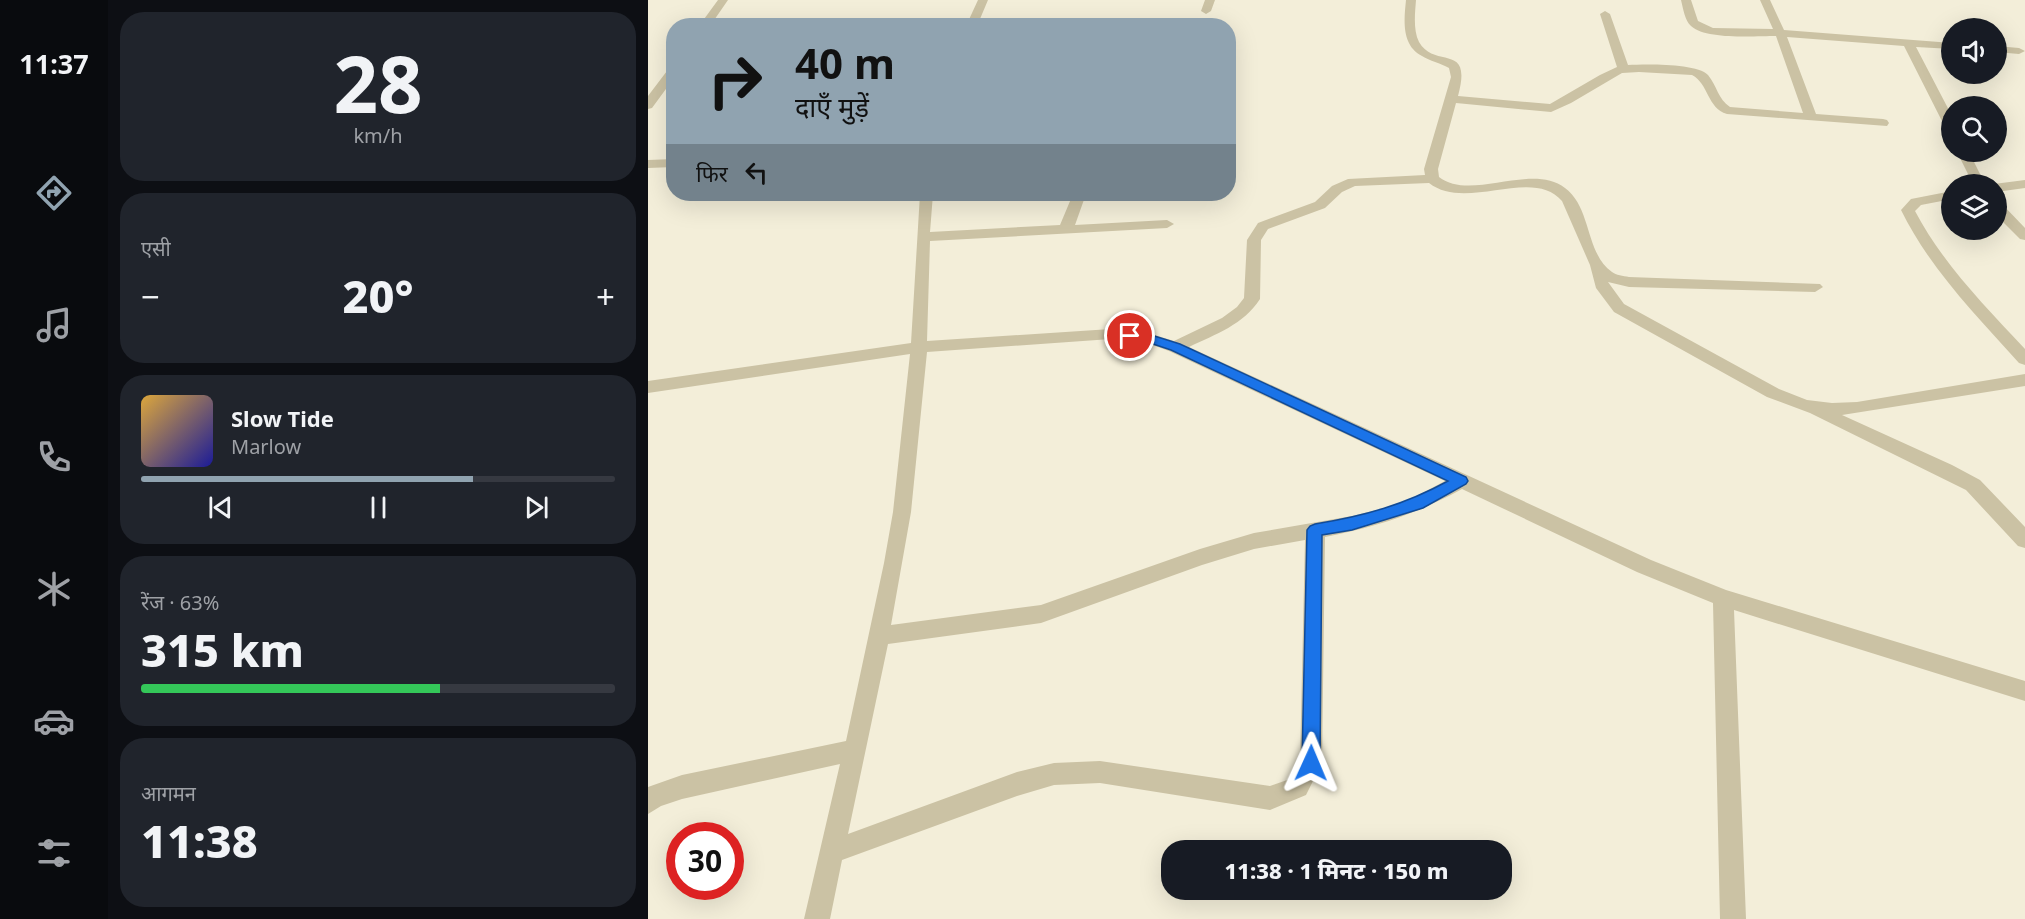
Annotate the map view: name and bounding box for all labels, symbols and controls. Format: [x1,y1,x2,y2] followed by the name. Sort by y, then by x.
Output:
[1941,18,2007,240] map controls
[1941,18,2007,84] button: sound
[333,30,423,136] text: 28
[795,34,895,91] text: 40 m
[696,42,774,120] icon: right
[19,45,89,82] text: 11:37
[795,88,869,125] text: दाएँ मुड़ें
[1941,96,2007,162] button: search
[353,122,403,149] text: km/h
[740,156,773,189] icon: left
[696,158,728,188] text: फिर
[33,172,75,214] icon: directions
[1941,174,2007,240] button: layers
[141,235,171,262] text: एसी
[342,265,414,326] text: 20°
[141,274,160,319] text: −
[596,274,615,319] text: +
[33,304,75,346] icon: music
[1104,310,1155,361] pin
[1113,319,1146,352] icon: arrive
[231,403,334,433] text: Slow Tide
[231,433,301,460] text: Marlow
[33,436,75,478] icon: phone
[204,491,237,524] icon: previous
[362,491,395,524] icon: pause
[520,491,553,524] icon: next
[33,568,75,610] icon: climate
[141,589,219,616] text: रेंज · 63%
[141,619,304,680] text: 315 km
[33,700,75,742] icon: car
[1279,731,1343,795] position arrow
[141,780,196,807] text: आगमन
[141,810,258,871] text: 11:38
[666,822,744,900] speed limit sign: 30
[33,832,75,874] icon: filters
[1225,855,1448,885] text: 11:38 · 1 मिनट · 150 m

